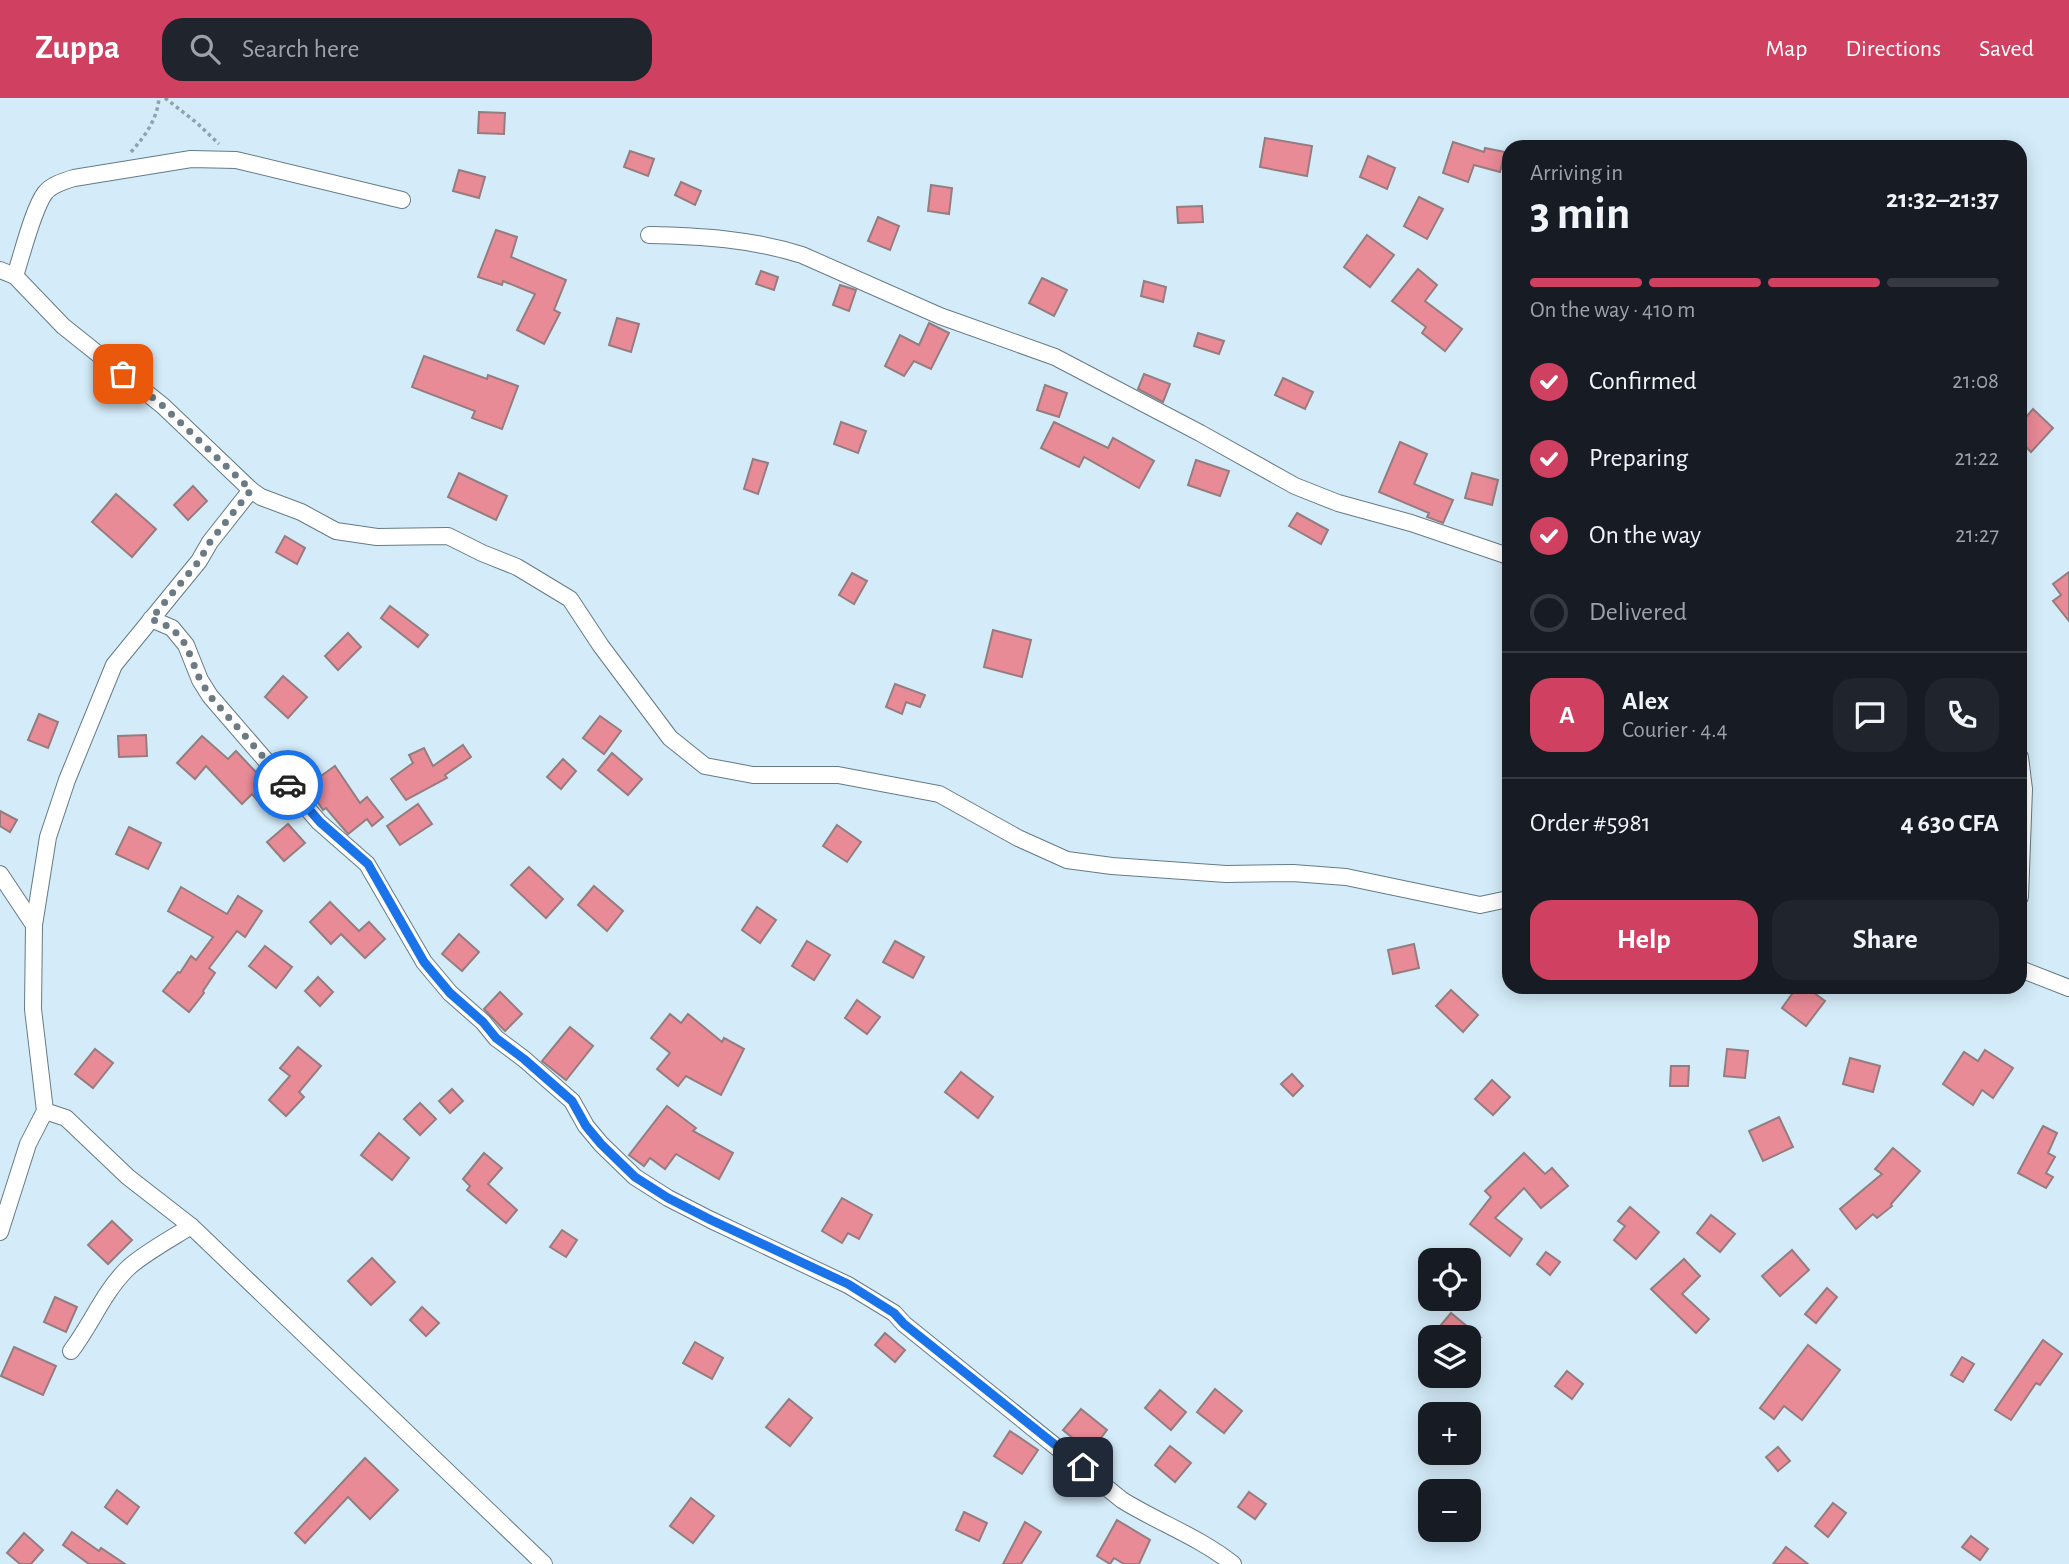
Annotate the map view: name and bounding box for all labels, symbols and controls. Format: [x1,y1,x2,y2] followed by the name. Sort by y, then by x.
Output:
[162,18,652,81] search box
[186,30,224,68] icon: search
[35,32,120,65] text: Zuppa
[242,36,359,62] text: Search here
[1765,37,1807,61] text: Map
[1845,37,1941,61] text: Directions
[1979,37,2034,61] text: Saved
[1530,162,1623,185] text: Arriving in
[1886,186,1999,212] text: 21:32–21:37
[1530,191,1630,237] text: 3 min
[1530,299,1695,322] text: On the way · 410 m
[93,344,153,404] pin
[104,355,142,393] icon: bag
[1530,363,1568,401] icon: check
[1589,368,1697,394] text: Confirmed
[1952,370,1999,393] text: 21:08
[1530,440,1568,478] icon: check
[1589,445,1688,471] text: Preparing
[1954,447,1999,470] text: 21:22
[1530,517,1568,555] icon: check
[1589,522,1701,548] text: On the way
[1955,524,1999,547] text: 21:27
[1589,599,1687,625] text: Delivered
[1833,678,1907,752] button: chat
[1925,678,1999,752] button: phone
[1622,688,1669,714] text: Alex
[1559,702,1575,728] text: A
[1622,719,1728,742] text: Courier · 4.4
[253,750,323,820] courier
[269,766,307,804] icon: car
[1530,810,1651,836] text: Order #5981
[1901,810,1999,836] text: 4 630 CFA
[1530,900,1758,980] button: Help
[1772,900,1999,980] button: Share
[1418,1248,1481,1542] map controls
[1418,1248,1481,1311] button: locate
[1418,1325,1481,1388] button: layers
[1418,1402,1481,1465] button: +
[1053,1437,1113,1497] pin
[1064,1448,1102,1486] icon: home
[1418,1479,1481,1542] button: −

